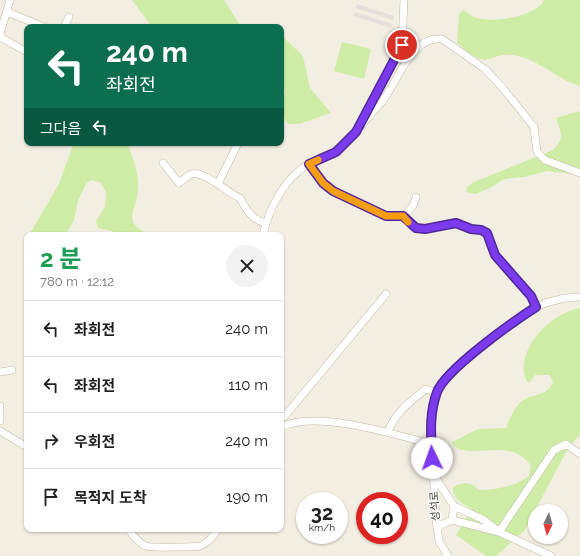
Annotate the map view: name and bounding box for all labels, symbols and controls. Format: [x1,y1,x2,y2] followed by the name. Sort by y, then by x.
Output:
[385,28,419,62] pin
[391,34,413,56] icon: arrive
[106,36,188,69] text: 240 m
[40,40,92,92] icon: left
[106,74,156,95] text: 좌회전
[89,116,111,138] icon: left
[40,120,81,138] text: 그다음
[40,244,81,273] text: 2 분
[226,245,268,287] button: close
[40,274,114,289] text: 780 m · 12:12
[40,318,62,340] icon: left
[225,320,268,338] text: 240 m
[74,321,115,339] text: 좌회전
[40,374,62,396] icon: left
[228,376,268,394] text: 110 m
[74,377,115,395] text: 좌회전
[40,430,62,452] icon: right
[225,432,268,450] text: 240 m
[74,433,115,451] text: 우회전
[411,437,453,479] position arrow
[40,486,62,508] icon: arrive
[226,488,268,506] text: 190 m
[74,489,147,507] text: 목적지 도착
[427,490,443,522] street label: 성석로
[356,492,408,544] speed limit sign: 40
[311,501,333,525] text: 32
[528,504,568,544] north arrow
[528,504,568,544] map controls
[309,522,335,533] text: km/h

